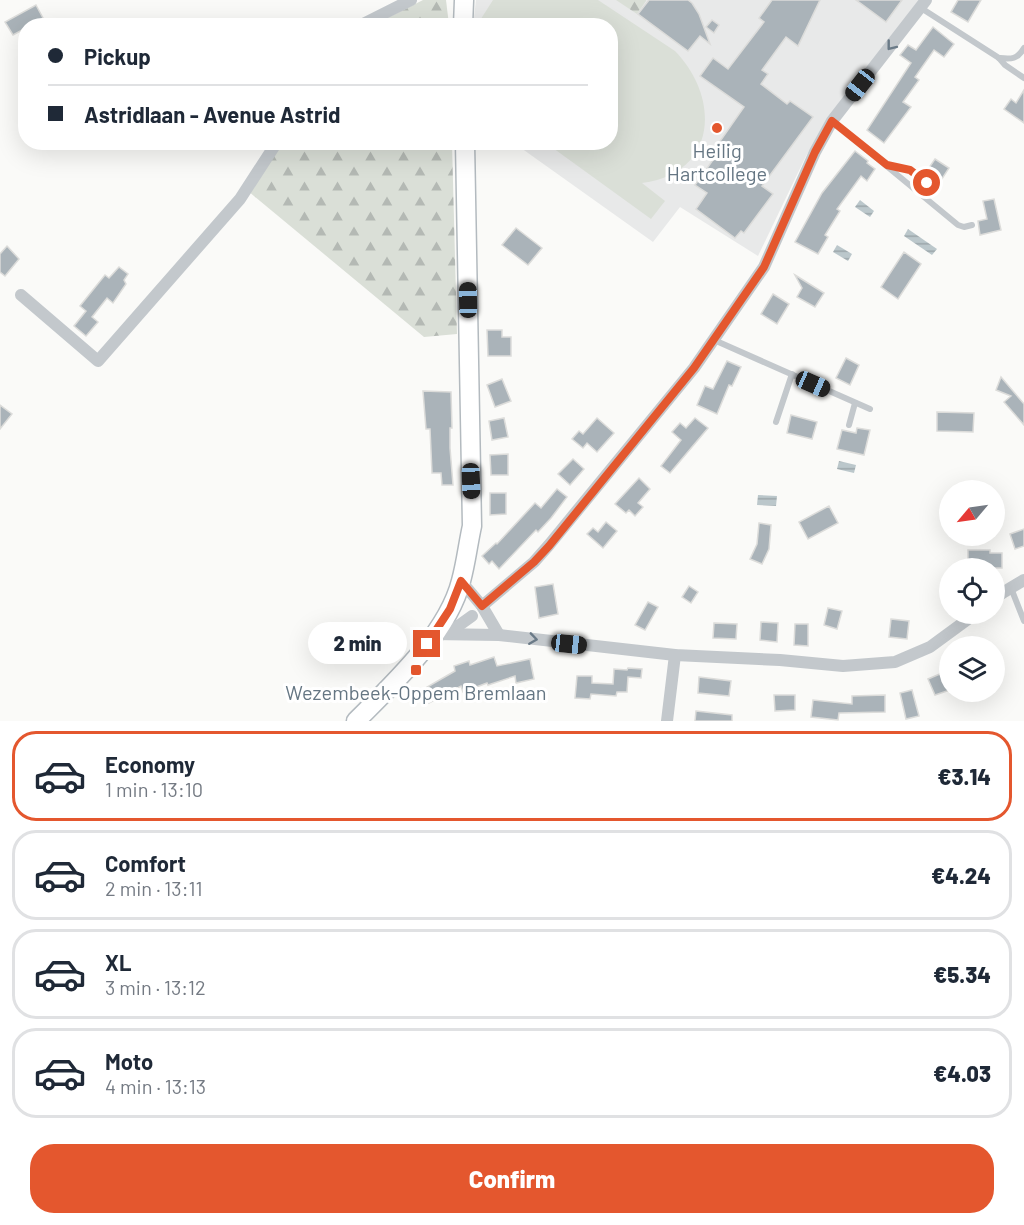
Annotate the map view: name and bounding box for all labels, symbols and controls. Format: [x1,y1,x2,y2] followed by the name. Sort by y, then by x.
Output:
[887,40,898,51] one-way arrow
[84,43,151,69] text: Pickup
[842,65,878,105] car
[84,101,340,127] text: Astridlaan - Avenue Astrid
[710,121,724,135] marker: Heilig Hartcollege
[667,138,767,185] place label: Heilig Hartcollege
[913,169,940,196] route start
[459,282,477,318] car
[793,368,833,400] car
[461,463,481,499] car
[939,480,1005,546] north arrow
[939,480,1005,702] map controls
[939,558,1005,624] button: locate
[307,623,406,665] callout: 2 min
[413,630,440,657] route end
[333,631,382,655] text: 2 min
[529,633,538,645] one-way arrow
[550,633,588,655] car
[939,636,1005,702] button: layers
[409,663,423,677] marker: Wezembeek-Oppem Bremlaan
[285,680,547,704] place label: Wezembeek-Oppem Bremlaan
[33,749,87,803] icon: car
[105,751,195,777] text: Economy
[938,763,991,789] text: €3.14
[105,777,203,801] text: 1 min · 13:10
[33,848,87,902] icon: car
[105,850,186,876] text: Comfort
[931,862,991,888] text: €4.24
[105,876,202,900] text: 2 min · 13:11
[33,947,87,1001] icon: car
[105,949,131,975] text: XL
[933,961,991,987] text: €5.34
[105,975,206,999] text: 3 min · 13:12
[33,1046,87,1100] icon: car
[105,1048,153,1074] text: Moto
[933,1060,991,1086] text: €4.03
[105,1074,206,1098] text: 4 min · 13:13
[30,1144,994,1213] button: Confirm

